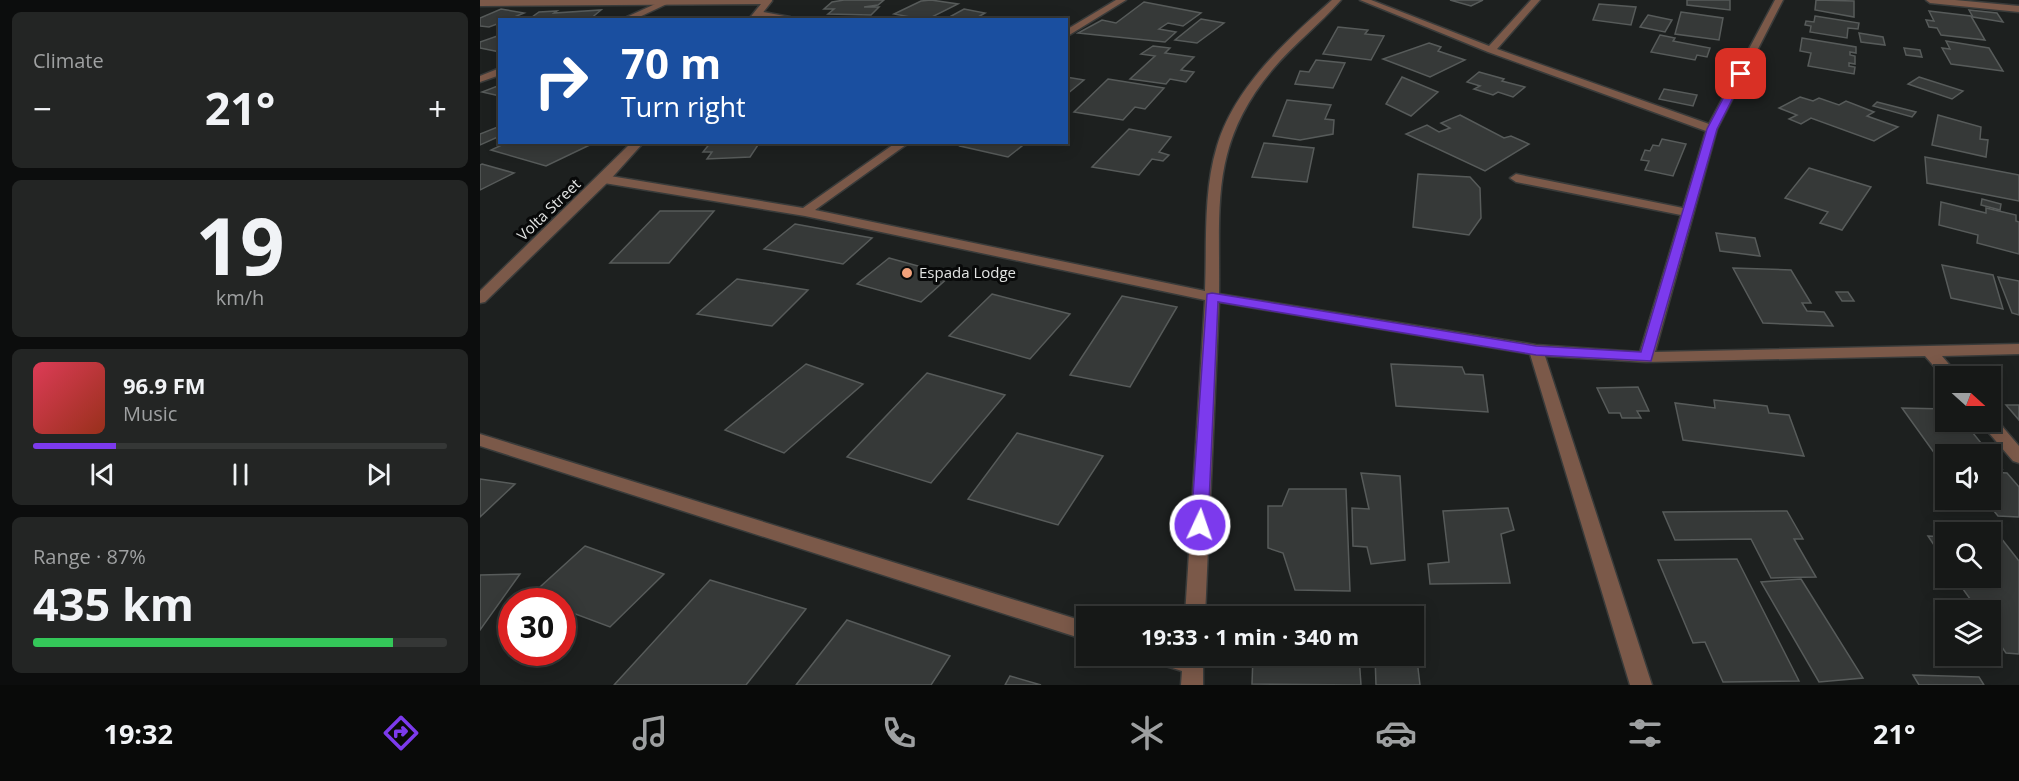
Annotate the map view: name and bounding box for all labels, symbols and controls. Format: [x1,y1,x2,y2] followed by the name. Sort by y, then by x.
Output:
[621,34,721,91] text: 70 m
[522,42,600,120] icon: right
[33,47,104,74] text: Climate
[1715,48,1766,99] pin
[1724,57,1757,90] icon: arrive
[205,77,275,138] text: 21°
[33,86,52,131] text: −
[428,86,447,131] text: +
[621,88,746,125] text: Turn right
[512,174,584,245] street label: Volta Street
[195,192,285,298] text: 19
[919,262,1016,282] place label: Espada Lodge
[900,266,914,280] marker: Espada Lodge
[216,284,264,311] text: km/h
[1935,366,2001,432] north arrow
[1935,366,2001,666] map controls
[123,370,206,400] text: 96.9 FM
[123,400,177,427] text: Music
[1935,444,2001,510] button: sound
[86,458,119,491] icon: previous
[224,458,257,491] icon: pause
[362,458,395,491] icon: next
[1168,493,1232,557] position arrow
[1935,522,2001,588] button: search
[33,543,146,570] text: Range · 87%
[33,573,194,634] text: 435 km
[498,588,576,666] speed limit sign: 30
[1935,600,2001,666] button: layers
[1141,621,1359,651] text: 19:33 · 1 min · 340 m
[380,712,422,754] icon: directions
[629,712,671,754] icon: music
[878,712,920,754] icon: phone
[1126,712,1168,754] icon: climate
[1375,712,1417,754] icon: car
[1624,712,1666,754] icon: filters
[103,715,173,752] text: 19:32
[1873,715,1915,752] text: 21°

